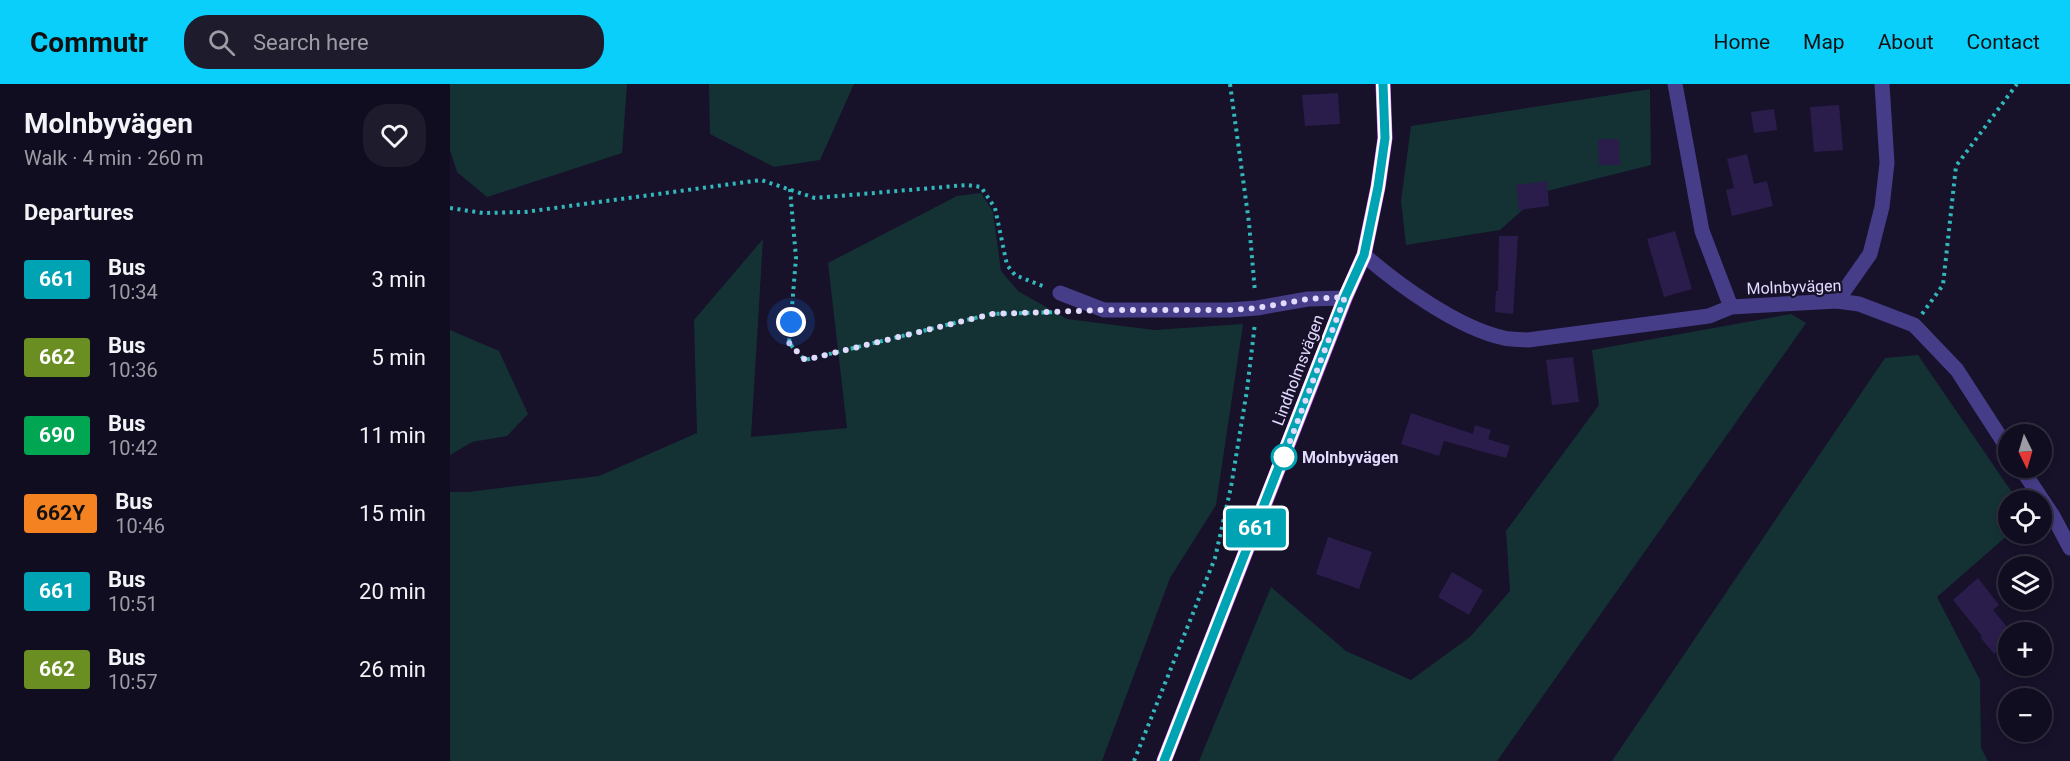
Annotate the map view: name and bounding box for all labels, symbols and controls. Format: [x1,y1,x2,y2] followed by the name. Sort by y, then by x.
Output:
[184,15,604,69] search box
[30,26,148,59] text: Commutr
[205,26,238,59] icon: search
[253,30,369,55] text: Search here
[1714,30,1770,54] text: Home
[1803,30,1845,54] text: Map
[1878,30,1934,54] text: About
[1967,30,2040,54] text: Contact
[363,104,426,167] button: heart
[24,107,193,140] text: Molnbyvägen
[24,146,203,170] text: Walk · 4 min · 260 m
[24,200,134,225] text: Departures
[108,255,146,280] text: Bus
[39,267,75,291] text: 661
[371,267,426,292] text: 3 min
[1746,276,1842,298] street label: Molnbyvägen
[108,280,158,304] text: 10:34
[776,307,806,337] your location
[1268,312,1328,428] street label: Lindholmsvägen
[108,333,146,358] text: Bus
[39,345,75,369] text: 662
[371,345,426,370] text: 5 min
[108,358,158,382] text: 10:36
[108,411,146,436] text: Bus
[39,423,75,447] text: 690
[359,423,426,448] text: 11 min
[1998,424,2052,478] north arrow
[1998,424,2052,742] map controls
[108,436,158,460] text: 10:42
[1271,444,1297,470] marker: Molnbyvägen
[1302,448,1399,467] place label: Molnbyvägen
[115,489,153,514] text: Bus
[1998,490,2052,544] button: locate
[36,501,85,525] text: 662Y
[359,501,426,526] text: 15 min
[1222,508,1290,548] line badge: 661
[115,514,165,538] text: 10:46
[1238,516,1274,540] text: 661
[1998,556,2052,610] button: layers
[108,567,146,592] text: Bus
[39,579,75,603] text: 661
[359,579,426,604] text: 20 min
[108,592,158,616] text: 10:51
[1998,622,2052,676] button: +
[108,645,146,670] text: Bus
[39,657,75,681] text: 662
[359,657,426,682] text: 26 min
[108,670,158,694] text: 10:57
[1998,688,2052,742] button: −

